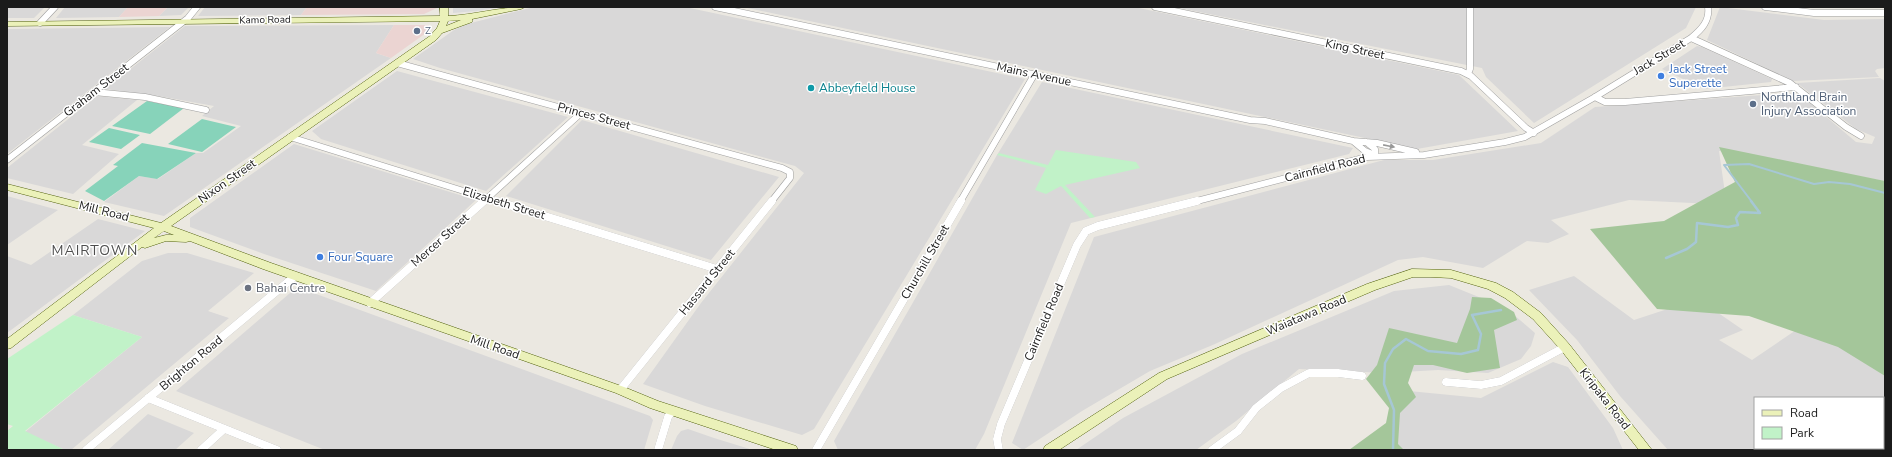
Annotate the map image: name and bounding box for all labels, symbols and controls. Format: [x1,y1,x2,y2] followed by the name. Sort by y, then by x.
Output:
[239,13,291,27] street label: Kamo Road
[425,24,431,38] place label: Z
[412,26,422,36] marker: Z
[1324,35,1387,63] street label: King Street
[1629,35,1688,79] street label: Jack Street
[995,58,1073,90] street label: Mains Avenue
[60,59,133,120] street label: Graham Street
[1668,61,1727,91] place label: Jack Street Superette
[1656,71,1666,81] marker: Jack Street Superette
[819,80,916,96] place label: Abbeyfield House
[806,83,816,93] marker: Abbeyfield House
[1761,89,1856,119] place label: Northland Brain Injury Association
[556,99,633,134] street label: Princes Street
[1748,99,1758,109] marker: Northland Brain Injury Association
[1383,143,1395,149] one-way arrow
[1283,150,1367,186] street label: Cairnfield Road
[195,155,260,207] street label: Nixon Street
[461,183,548,223] street label: Elizabeth Street
[77,197,131,225] street label: Mill Road
[408,209,473,270] street label: Mercer Street
[897,221,953,302] street label: Churchill Street
[52,241,138,260] district label: MAIRTOWN
[675,245,739,318] street label: Hassard Street
[328,249,393,265] place label: Four Square
[315,252,325,262] marker: Four Square
[256,280,325,296] place label: Bahai Centre
[1020,281,1068,363] street label: Cairnfield Road
[243,283,253,293] marker: Bahai Centre
[1263,291,1349,339] street label: Waiatawa Road
[468,331,522,363] street label: Mill Road
[156,332,226,394] street label: Brighton Road
[1576,365,1634,433] street label: Kiripaka Road
[1754,397,1884,449] legend
[1790,405,1818,421] text: Road
[1790,425,1815,441] text: Park

